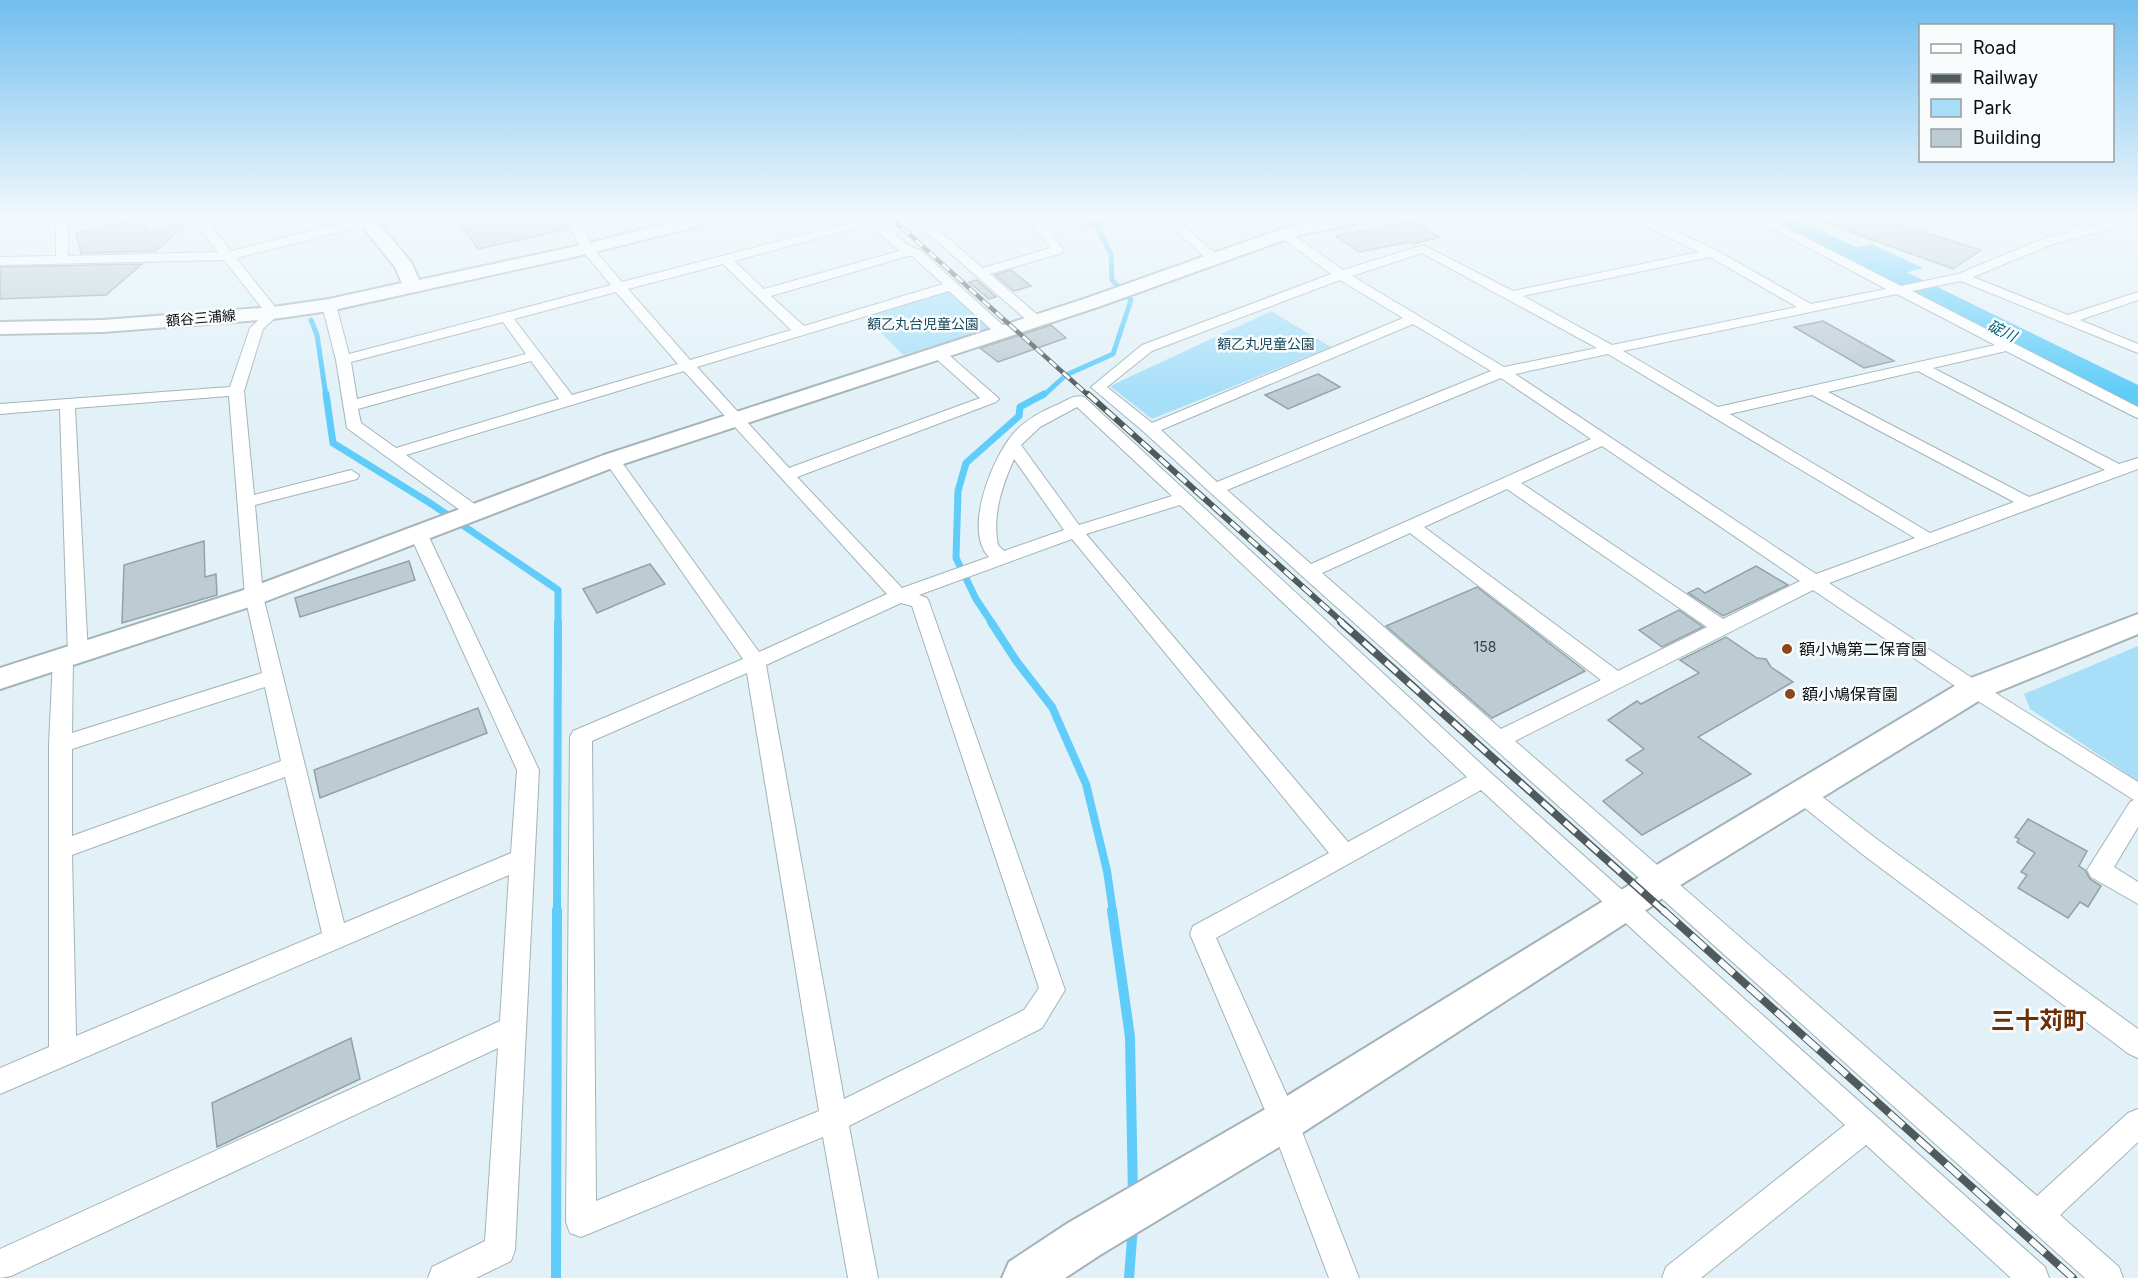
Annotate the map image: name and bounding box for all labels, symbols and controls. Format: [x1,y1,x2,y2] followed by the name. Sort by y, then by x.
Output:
[1919,24,2114,162] legend
[1973,37,2016,58] text: Road
[1973,67,2038,88] text: Railway
[1973,97,2012,118] text: Park
[1973,127,2041,148] text: Building
[165,306,237,329] street label: 額谷三浦線
[867,315,979,332] park label: 額乙丸台児童公園
[1985,315,2022,347] water label: 碇川
[1217,335,1315,352] park label: 額乙丸児童公園
[1474,638,1496,655] house number: 158
[1799,639,1927,659] place label: 額小鳩第二保育園
[1780,642,1794,656] marker: 額小鳩第二保育園
[1802,684,1898,704] place label: 額小鳩保育園
[1783,687,1797,701] marker: 額小鳩保育園
[1991,1006,2087,1035] district label: 三十苅町

